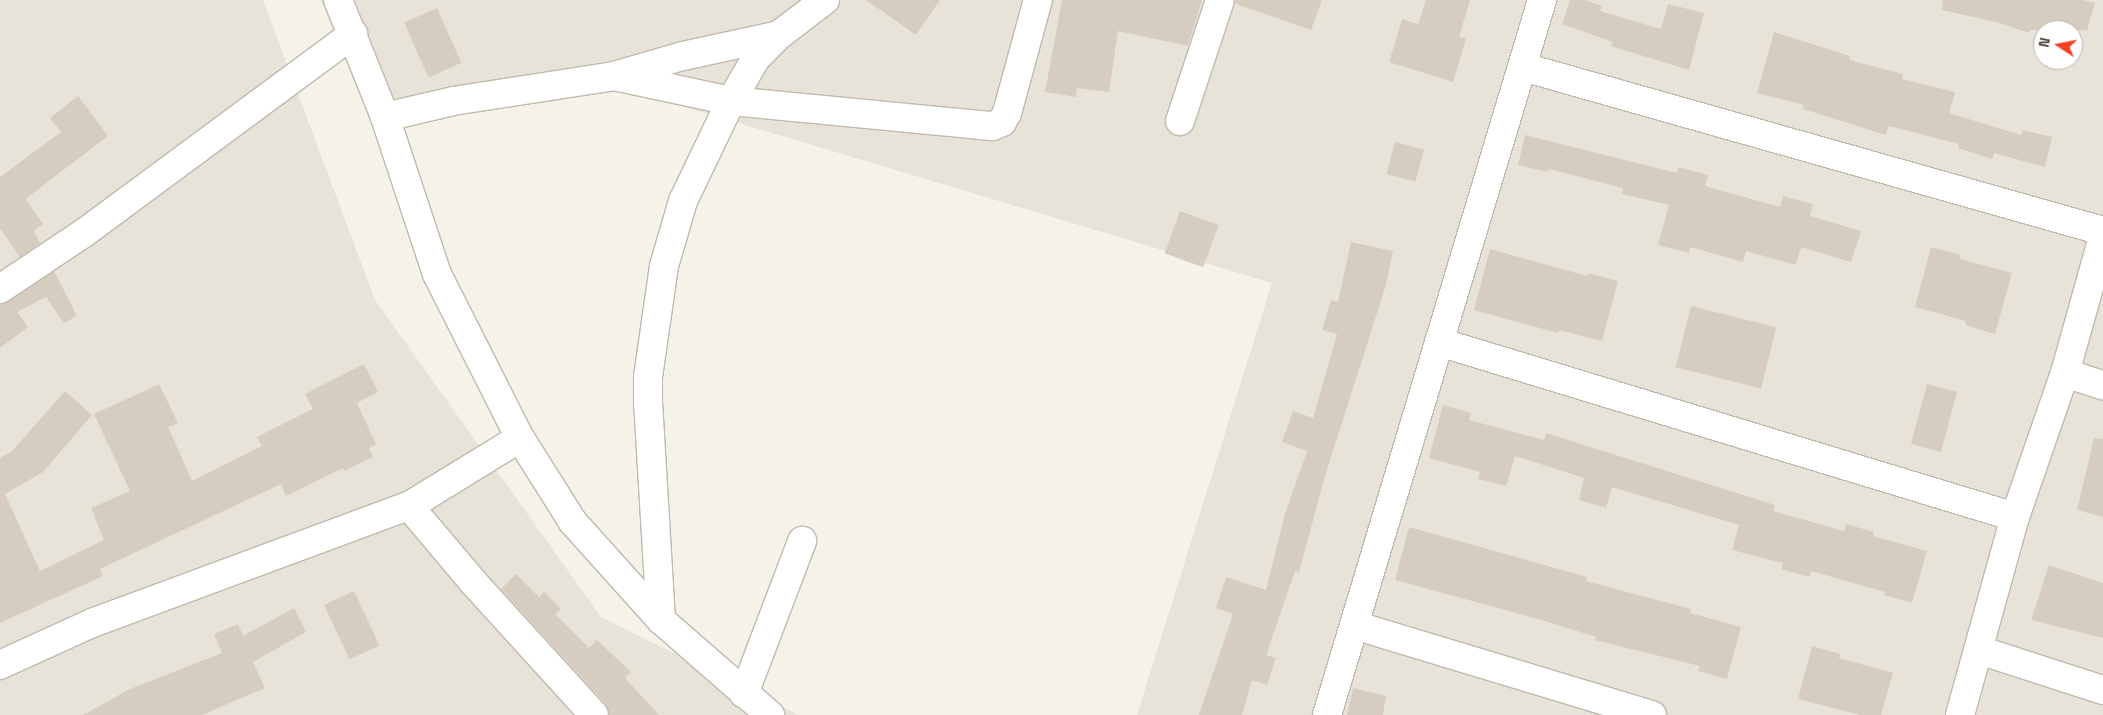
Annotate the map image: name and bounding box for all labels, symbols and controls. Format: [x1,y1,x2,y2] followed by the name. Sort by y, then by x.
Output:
[2033,20,2083,70] north arrow
[2035,36,2054,49] text: N

